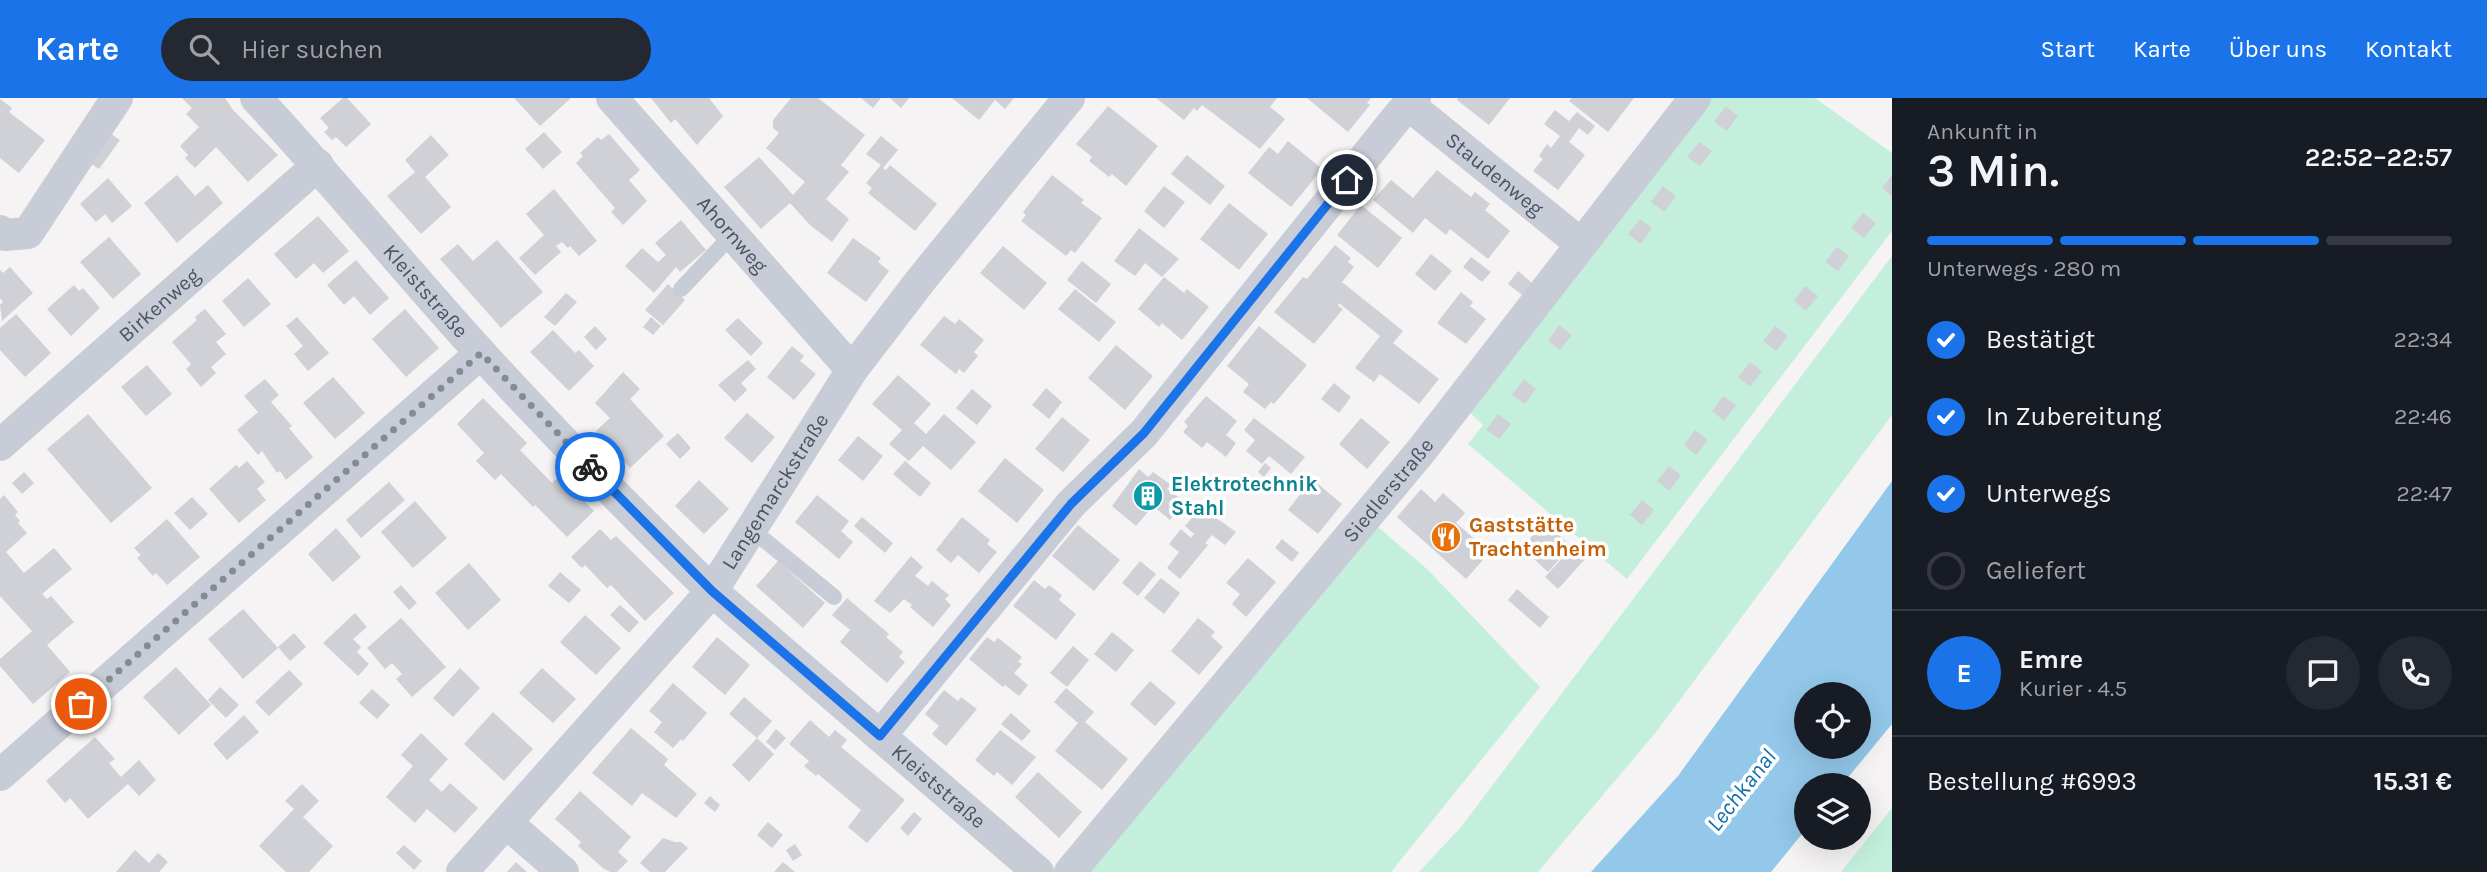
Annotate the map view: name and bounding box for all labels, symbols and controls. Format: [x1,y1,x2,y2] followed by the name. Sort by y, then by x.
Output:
[161,18,651,81] search box
[35,30,119,68] text: Karte
[185,30,223,68] icon: search
[241,34,383,65] text: Hier suchen
[2041,35,2095,63] text: Start
[2133,35,2191,63] text: Karte
[2229,35,2327,63] text: Über uns
[2365,35,2452,63] text: Kontakt
[1927,118,2038,145] text: Ankunft in
[1441,128,1548,221] street label: Staudenweg
[2305,142,2452,173] text: 22:52–22:57
[1927,144,2059,198] text: 3 Min.
[1317,150,1377,210] pin
[1328,161,1366,199] icon: home
[692,191,773,278] street label: Ahornweg
[378,239,473,343] street label: Kleiststraße
[1927,255,2121,282] text: Unterwegs · 280 m
[114,263,205,347] street label: Birkenweg
[1927,321,1965,359] icon: check
[1986,324,2095,355] text: Bestätigt
[2394,326,2452,353] text: 22:34
[1927,398,1965,436] icon: check
[1986,401,2161,432] text: In Zubereitung
[2394,403,2452,430] text: 22:46
[717,409,833,574] street label: Langemarckstraße
[555,432,625,502] courier
[1338,433,1438,547] street label: Siedlerstraße
[571,448,609,486] icon: bike
[1171,472,1318,520] place label: Elektrotechnik Stahl
[1927,475,1965,513] icon: check
[1986,478,2112,509] text: Unterwegs
[1131,479,1165,513] building icon: Elektrotechnik Stahl
[2396,480,2452,507] text: 22:47
[1469,513,1607,561] place label: Gaststätte Trachtenheim
[1429,520,1463,554] restaurant icon: Gaststätte Trachtenheim
[1986,555,2086,586] text: Geliefert
[2286,636,2360,710] button: chat
[2378,636,2452,710] button: phone
[2019,644,2083,675] text: Emre
[1956,658,1972,689] text: E
[51,674,111,734] pin
[2019,675,2127,702] text: Kurier · 4.5
[1794,682,1871,850] map controls
[1794,682,1871,759] button: locate
[62,685,100,723] icon: bag
[887,739,991,833] street label: Kleiststraße
[1701,744,1782,837] water label: Lechkanal
[1927,766,2137,797] text: Bestellung #6993
[2374,766,2452,797] text: 15.31 €
[1794,773,1871,850] button: layers

